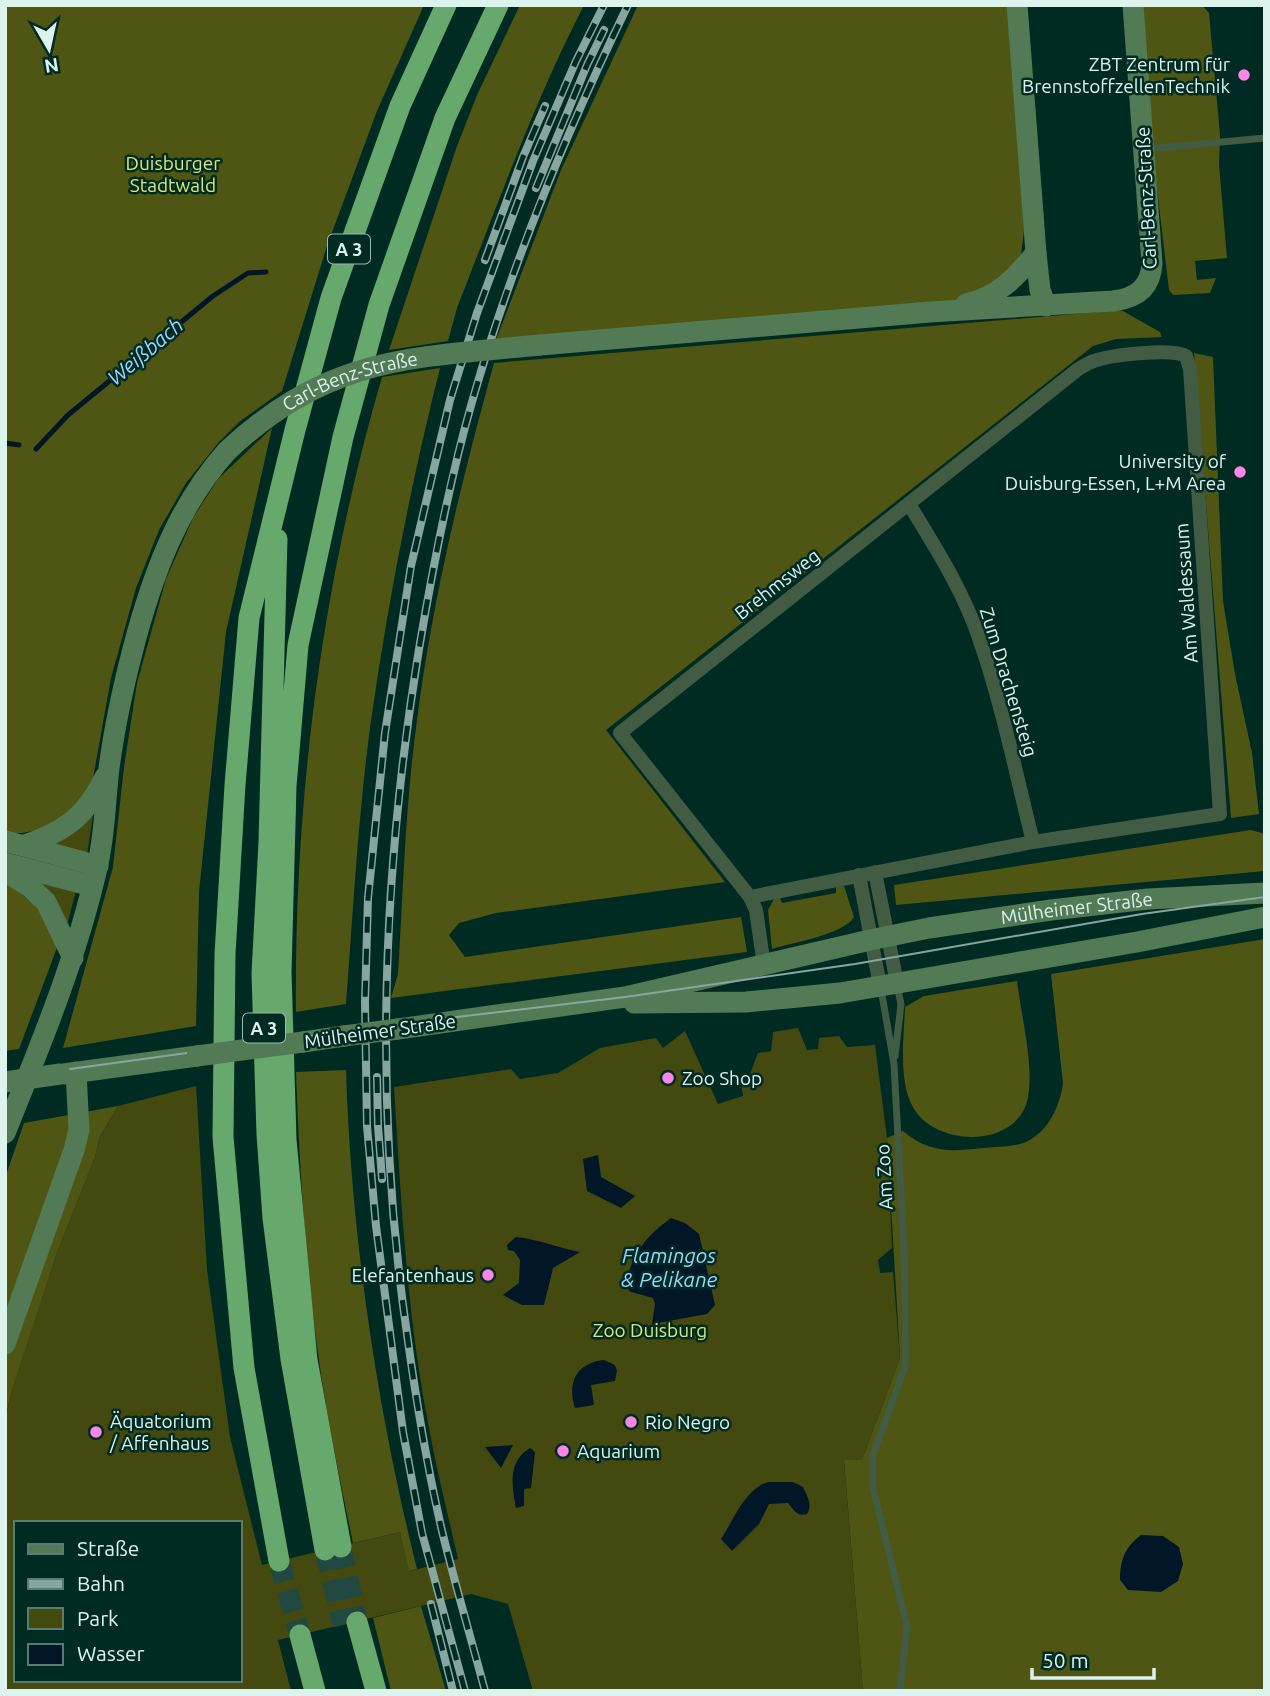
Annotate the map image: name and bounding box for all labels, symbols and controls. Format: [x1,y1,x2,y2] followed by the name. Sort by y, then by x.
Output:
[14,14,84,84] north arrow
[1022,53,1230,97] place label: ZBT Zentrum für BrennstoffzellenTechnik
[43,54,60,78] text: N
[1236,67,1252,83] marker: ZBT Zentrum für BrennstoffzellenTechnik
[1131,126,1161,270] street label: Carl-Benz-Straße
[126,152,220,196] park label: Duisburger Stadtwald
[328,234,370,264] road number: A 3
[102,313,188,389] water label: Weißbach
[278,347,419,415] street label: Carl-Benz-Straße
[1005,450,1227,494] place label: University of Duisburg-Essen, L+M Area
[1232,464,1248,480] marker: University of Duisburg-Essen, L+M Area
[1170,522,1202,664] street label: Am Waldessaum
[730,544,824,624] street label: Brehmsweg
[976,605,1042,759] street label: Zum Drachensteig
[999,888,1154,928] street label: Mülheimer Straße
[303,1009,457,1053] street label: Mülheimer Straße
[243,1014,285,1042] road number: A 3
[682,1067,762,1089] place label: Zoo Shop
[660,1070,676,1086] marker: Zoo Shop
[871,1144,897,1210] street label: Am Zoo
[621,1243,718,1291] water label: Flamingos & Pelikane
[352,1264,474,1286] place label: Elefantenhaus
[480,1267,496,1283] marker: Elefantenhaus
[593,1319,707,1341] park label: Zoo Duisburg
[109,1410,212,1454] place label: Äquatorium / Affenhaus
[645,1411,730,1433] place label: Rio Negro
[623,1414,639,1430] marker: Rio Negro
[88,1424,104,1440] marker: Äquatorium / Affenhaus
[577,1440,660,1462] place label: Aquarium
[555,1443,571,1459] marker: Aquarium
[14,1521,242,1682] legend
[77,1536,139,1560] text: Straße
[77,1571,125,1595] text: Bahn
[77,1606,119,1630] text: Park
[1032,1636,1154,1680] scale bar
[77,1641,145,1665] text: Wasser
[1042,1648,1089,1672] text: 50 m

